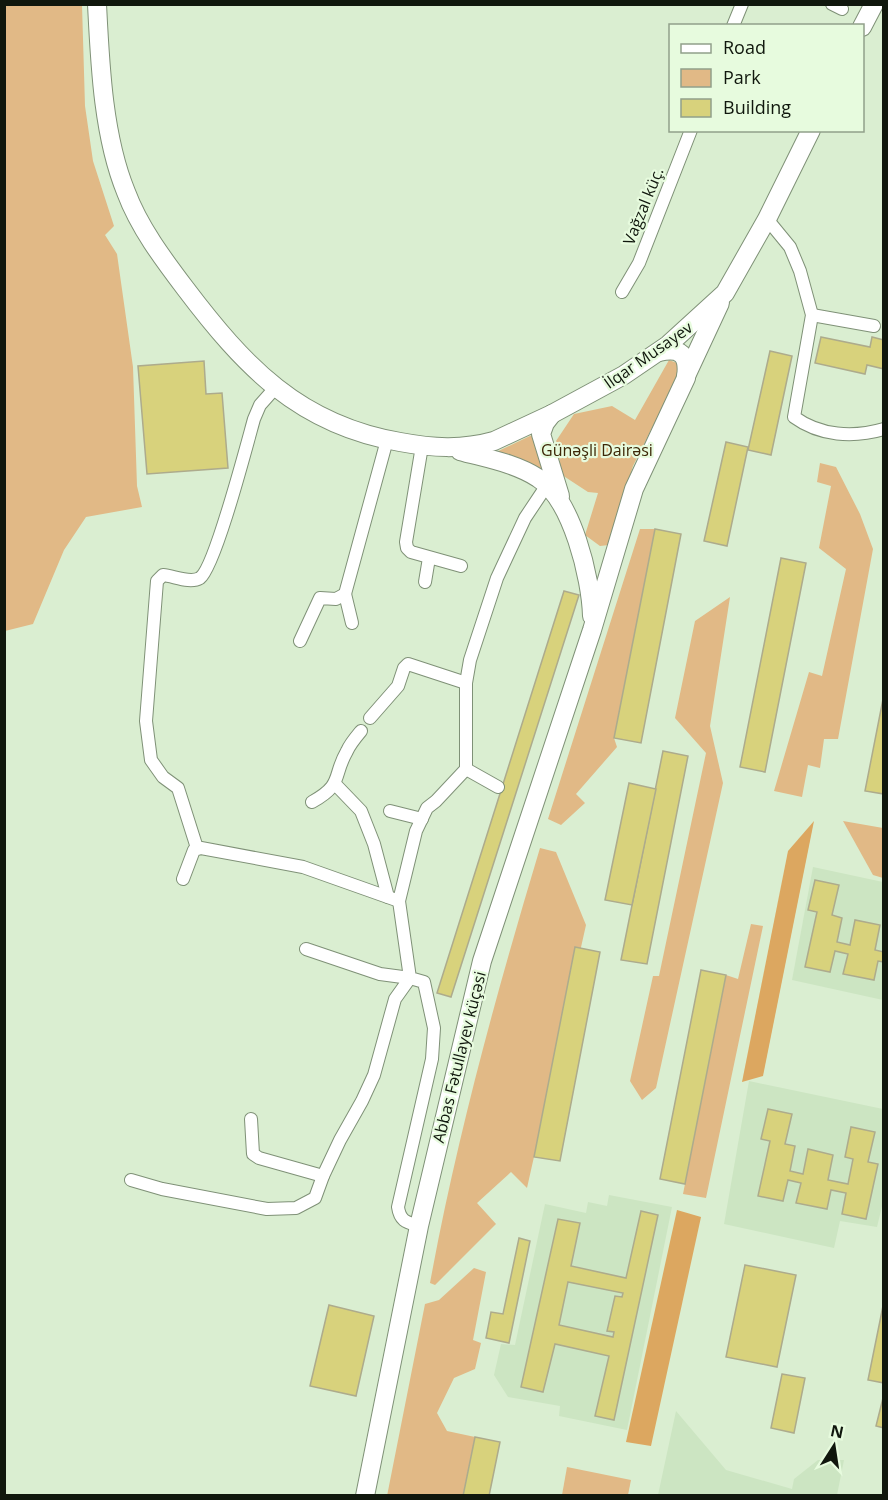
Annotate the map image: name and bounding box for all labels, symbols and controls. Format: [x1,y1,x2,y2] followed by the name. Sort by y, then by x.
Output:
[669,24,864,132] legend
[723,35,766,59] text: Road
[723,65,761,89] text: Park
[723,95,791,119] text: Building
[617,164,669,248] street label: Vağzal küç.
[599,316,697,394] street label: İlqar Musayev
[541,439,653,461] park label: Günəşli Dairəsi
[427,969,491,1145] street label: Abbas Fətullayev küçəsi
[804,1416,864,1476] north arrow
[828,1419,846,1443] text: N

